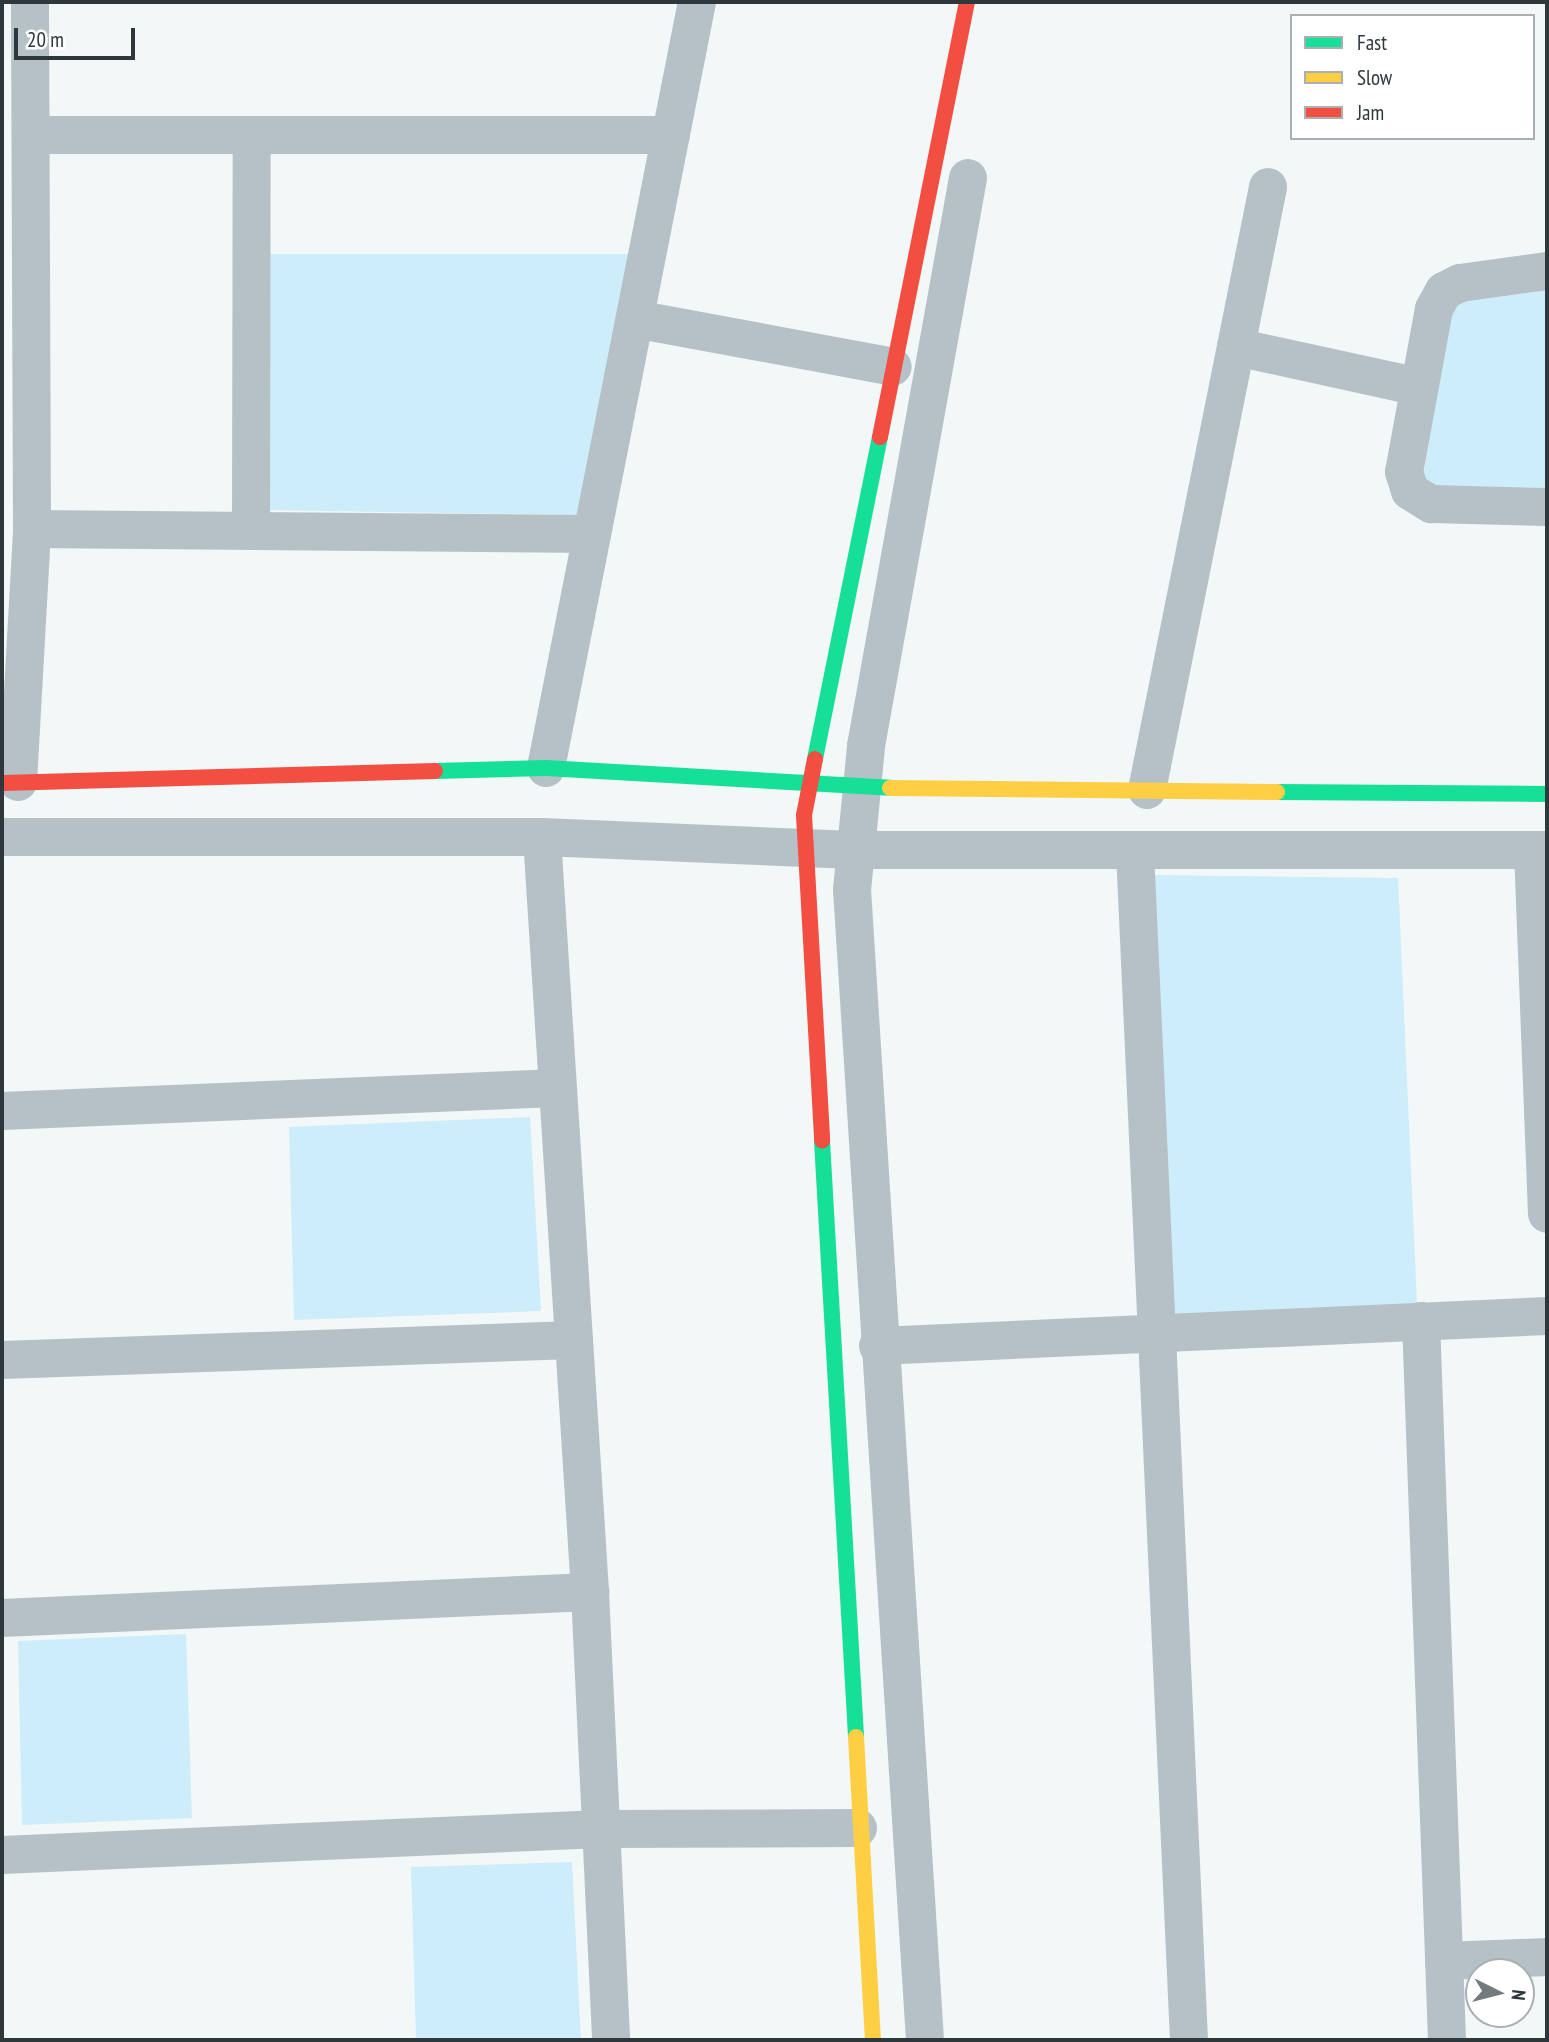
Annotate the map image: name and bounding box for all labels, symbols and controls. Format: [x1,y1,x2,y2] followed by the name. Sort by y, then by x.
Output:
[18,14,138,58] scale bar
[1290,14,1535,140] legend
[27,26,64,53] text: 20 m
[1357,29,1387,56] text: Fast
[1357,64,1392,91] text: Slow
[1357,99,1384,126] text: Jam
[1465,1958,1535,2028] north arrow
[1506,1989,1531,2001] text: N

